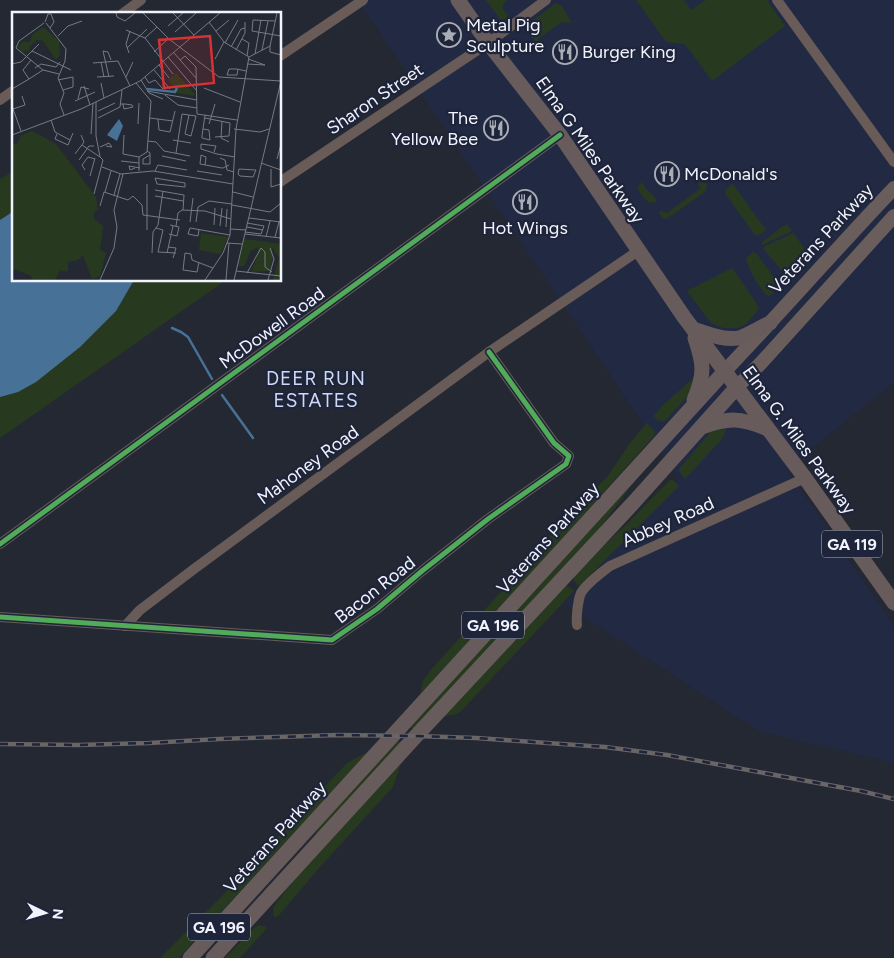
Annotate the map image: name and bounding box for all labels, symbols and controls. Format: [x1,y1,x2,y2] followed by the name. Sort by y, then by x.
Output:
[12,12,281,281] inset map
[466,14,544,57] place label: Metal Pig Sculpture
[436,22,462,48] place icon: Metal Pig Sculpture
[552,39,578,65] restaurant icon: Burger King
[582,41,676,63] place label: Burger King
[323,59,428,139] street label: Sharon Street
[531,72,649,228] street label: Elma G Miles Parkway
[391,107,478,150] place label: The Yellow Bee
[483,115,509,141] restaurant icon: The Yellow Bee
[654,161,680,187] restaurant icon: McDonald's
[684,163,778,185] place label: McDonald's
[764,179,878,299] street label: Veterans Parkway
[512,189,538,215] restaurant icon: Hot Wings
[482,217,568,239] place label: Hot Wings
[215,282,329,374] street label: McDowell Road
[738,361,861,519] street label: Elma G. Miles Parkway
[266,367,366,412] district label: DEER RUN ESTATES
[253,421,363,509] street label: Mahoney Road
[492,477,604,598] street label: Veterans Parkway
[619,492,717,552] street label: Abbey Road
[822,530,882,558] road number: GA 119
[330,552,420,628] street label: Bacon Road
[462,612,524,638] road number: GA 196
[219,776,331,897] street label: Veterans Parkway
[20,888,70,938] north arrow
[49,908,66,920] text: N
[188,914,250,940] road number: GA 196

